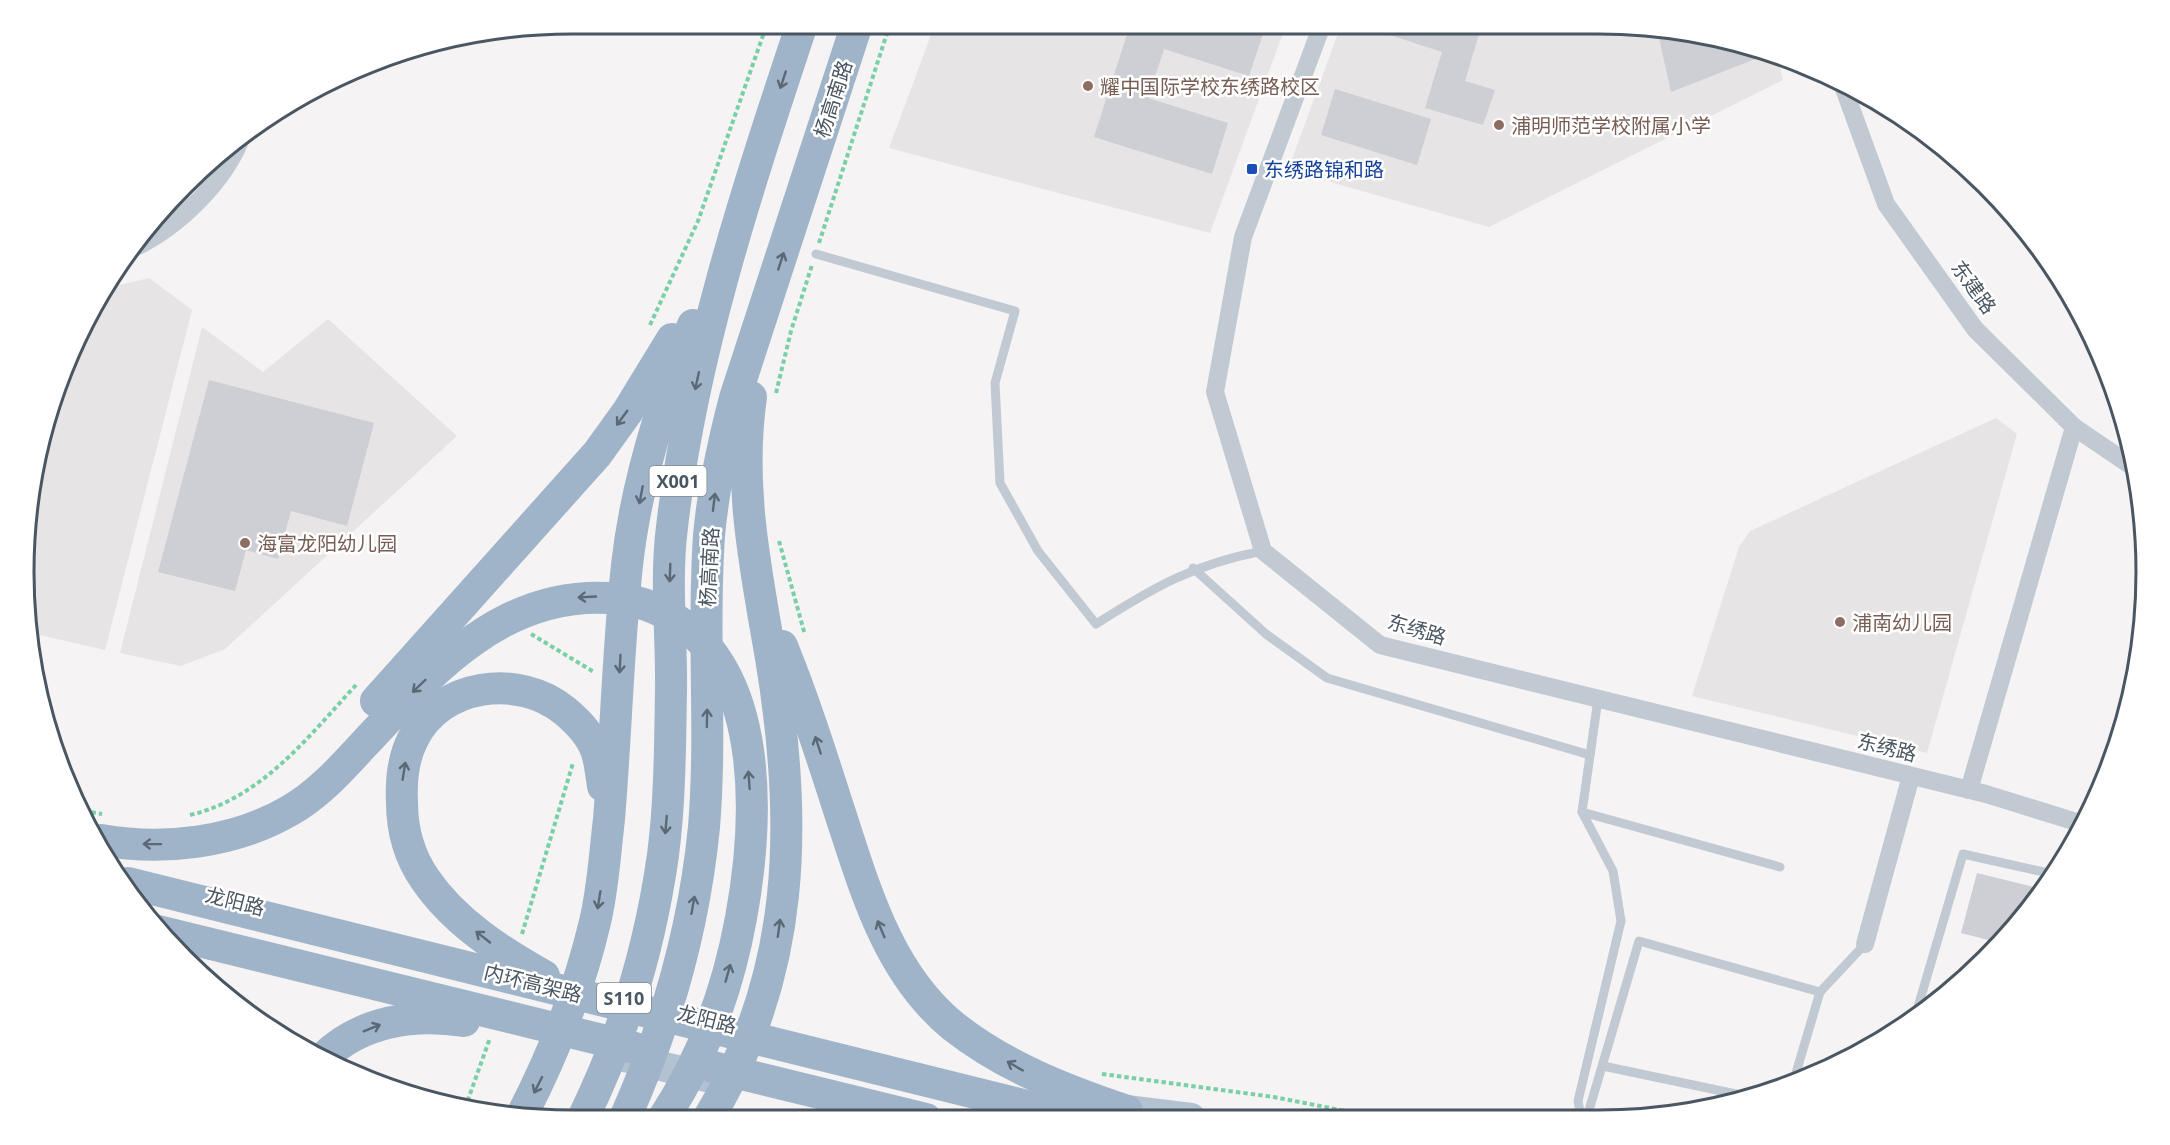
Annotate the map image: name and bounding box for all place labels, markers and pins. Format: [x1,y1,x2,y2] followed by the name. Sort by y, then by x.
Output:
[1100,73,1320,100] place label: 耀中国际学校东绣路校区
[1081,79,1095,93] marker: 耀中国际学校东绣路校区
[1511,112,1711,139] place label: 浦明师范学校附属小学
[1492,118,1506,132] marker: 浦明师范学校附属小学
[1264,156,1384,183] place label: 东绣路锦和路
[1245,162,1259,176] marker: 东绣路锦和路
[257,530,397,557] place label: 海富龙阳幼儿园
[238,536,252,550] marker: 海富龙阳幼儿园
[1852,609,1952,636] place label: 浦南幼儿园
[1833,615,1847,629] marker: 浦南幼儿园

